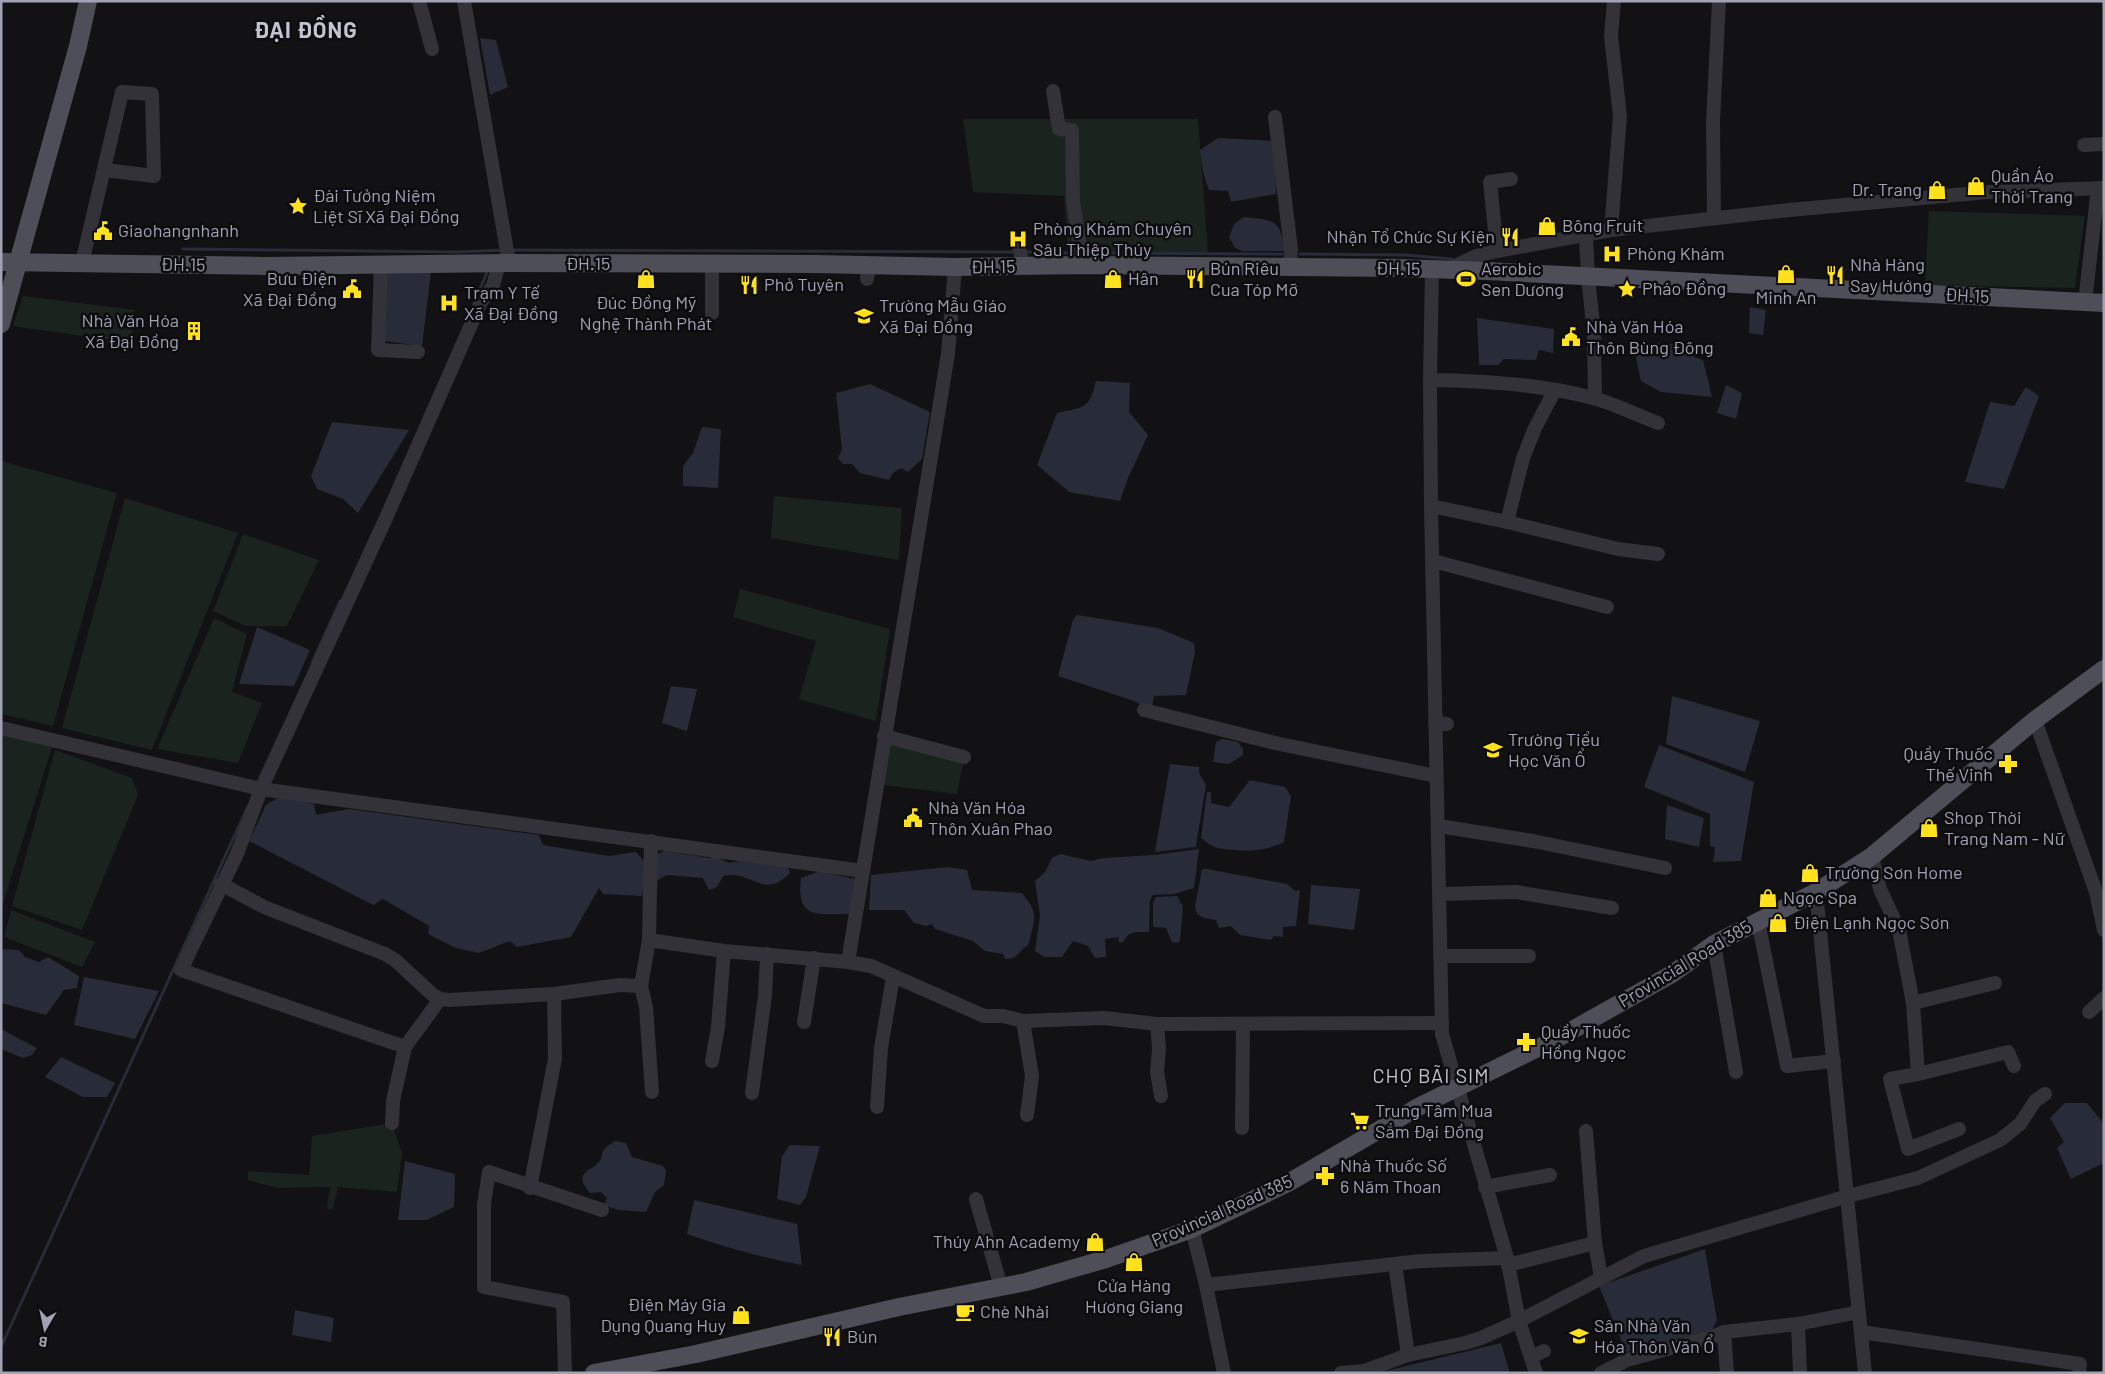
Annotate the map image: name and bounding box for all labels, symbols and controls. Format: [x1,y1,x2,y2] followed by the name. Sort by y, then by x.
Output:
[254,15,358,42] district label: ĐẠI ĐỒNG
[1991,164,2073,207] place label: Quần Áo Thời Trang
[1965,175,1987,197] shop icon: Quần Áo Thời Trang
[1852,178,1922,200] place label: Dr. Trang
[1926,179,1948,201] shop icon: Dr. Trang
[313,184,459,227] place label: Đài Tưởng Niệm Liệt Sĩ Xã Đại Đồng
[287,195,309,217] place icon: Đài Tưởng Niệm Liệt Sĩ Xã Đại Đồng
[1562,214,1643,236] place label: Bông Fruit
[1536,215,1558,237] shop icon: Bông Fruit
[1033,217,1192,260] place label: Phòng Khám Chuyên Sâu Thiệp Thúy
[118,219,239,241] place label: Giaohangnhanh
[92,220,114,242] public building icon: Giaohangnhanh
[1326,225,1495,247] place label: Nhận Tổ Chức Sự Kiện
[1499,226,1521,248] restaurant icon: Nhận Tổ Chức Sự Kiện
[1007,228,1029,250] hospital icon: Phòng Khám Chuyên Sâu Thiệp Thúy
[1627,242,1725,264] place label: Phòng Khám
[1601,243,1623,265] hospital icon: Phòng Khám
[566,252,610,274] street label: ĐH.15
[161,253,206,275] street label: ĐH.15
[1850,253,1932,296] place label: Nhà Hàng Say Hướng
[970,255,1015,277] street label: ĐH.15
[1210,257,1298,300] place label: Bún Riêu Cua Tóp Mỡ
[1376,257,1421,279] street label: ĐH.15
[1481,257,1564,300] place label: Aerobic Sen Dương
[1775,263,1797,285] shop icon: Minh An
[1824,264,1846,286] restaurant icon: Nhà Hàng Say Hướng
[243,267,337,310] place label: Bưu Điện Xã Đại Đồng
[1128,267,1159,289] place label: Hân
[635,268,657,290] shop icon: Đúc Đồng Mỹ Nghệ Thành Phát
[1102,268,1124,290] shop icon: Hân
[1184,268,1206,290] restaurant icon: Bún Riêu Cua Tóp Mỡ
[1455,268,1477,290] sports icon: Aerobic Sen Dương
[764,273,844,295] place label: Phở Tuyên
[738,274,760,296] restaurant icon: Phở Tuyên
[1642,277,1726,299] place label: Pháo Đồng
[341,278,363,300] public building icon: Bưu Điện Xã Đại Đồng
[1616,278,1638,300] place icon: Pháo Đồng
[464,281,558,324] place label: Trạm Y Tế Xã Đại Đồng
[1944,283,1990,307] street label: ĐH.15
[1755,286,1817,308] place label: Minh An
[580,291,712,334] place label: Đúc Đồng Mỹ Nghệ Thành Phát
[438,292,460,314] hospital icon: Trạm Y Tế Xã Đại Đồng
[879,294,1007,337] place label: Trường Mẫu Giáo Xã Đại Đồng
[853,305,875,327] school or university icon: Trường Mẫu Giáo Xã Đại Đồng
[82,309,179,352] place label: Nhà Văn Hóa Xã Đại Đồng
[1586,315,1714,358] place label: Nhà Văn Hóa Thôn Bùng Đông
[183,320,205,342] building icon: Nhà Văn Hóa Xã Đại Đồng
[1560,326,1582,348] public building icon: Nhà Văn Hóa Thôn Bùng Đông
[1508,728,1600,771] place label: Trường Tiểu Học Văn Ổ
[1482,739,1504,761] school or university icon: Trường Tiểu Học Văn Ổ
[1903,742,1993,785] place label: Quầy Thuốc Thế Vinh
[1997,753,2019,775] pharmacy icon: Quầy Thuốc Thế Vinh
[928,796,1053,839] place label: Nhà Văn Hóa Thôn Xuân Phao
[1944,806,2065,849] place label: Shop Thời Trang Nam - Nữ
[902,807,924,829] public building icon: Nhà Văn Hóa Thôn Xuân Phao
[1918,817,1940,839] shop icon: Shop Thời Trang Nam - Nữ
[1825,861,1963,883] place label: Trường Sơn Home
[1799,862,1821,884] shop icon: Trường Sơn Home
[1783,886,1857,908] place label: Ngọc Spa
[1757,887,1779,909] shop icon: Ngọc Spa
[1793,911,1949,933] place label: Điện Lạnh Ngọc Sơn
[1767,912,1789,934] shop icon: Điện Lạnh Ngọc Sơn
[1614,915,1755,1012] street label: Provincial Road 385
[1541,1020,1631,1063] place label: Quầy Thuốc Hồng Ngọc
[1515,1031,1537,1053] pharmacy icon: Quầy Thuốc Hồng Ngọc
[1372,1063,1490,1087] district label: CHỢ BÃI SIM
[1375,1099,1493,1142] place label: Trung Tâm Mua Sắm Đại Đồng
[1349,1110,1371,1132] supermarket icon: Trung Tâm Mua Sắm Đại Đồng
[1340,1154,1447,1197] place label: Nhà Thuốc Số 6 Năm Thoan
[1314,1165,1336,1187] pharmacy icon: Nhà Thuốc Số 6 Năm Thoan
[1148,1169,1295,1251] street label: Provincial Road 385
[933,1230,1080,1252] place label: Thúy Ahn Academy
[1084,1231,1106,1253] shop icon: Thúy Ahn Academy
[1123,1251,1145,1273] shop icon: Cửa Hàng Hương Giang
[1085,1274,1183,1317] place label: Cửa Hàng Hương Giang
[601,1293,726,1336] place label: Điện Máy Gia Dụng Quang Huy
[980,1300,1049,1322] place label: Chè Nhài
[954,1301,976,1323] cafe icon: Chè Nhài
[20,1304,70,1354] north arrow
[730,1304,752,1326] shop icon: Điện Máy Gia Dụng Quang Huy
[1594,1314,1714,1357] place label: Sân Nhà Văn Hóa Thôn Văn Ổ
[847,1325,877,1347] place label: Bún
[1568,1325,1590,1347] school or university icon: Sân Nhà Văn Hóa Thôn Văn Ổ
[821,1326,843,1348] restaurant icon: Bún
[37,1333,49,1351] text: B

